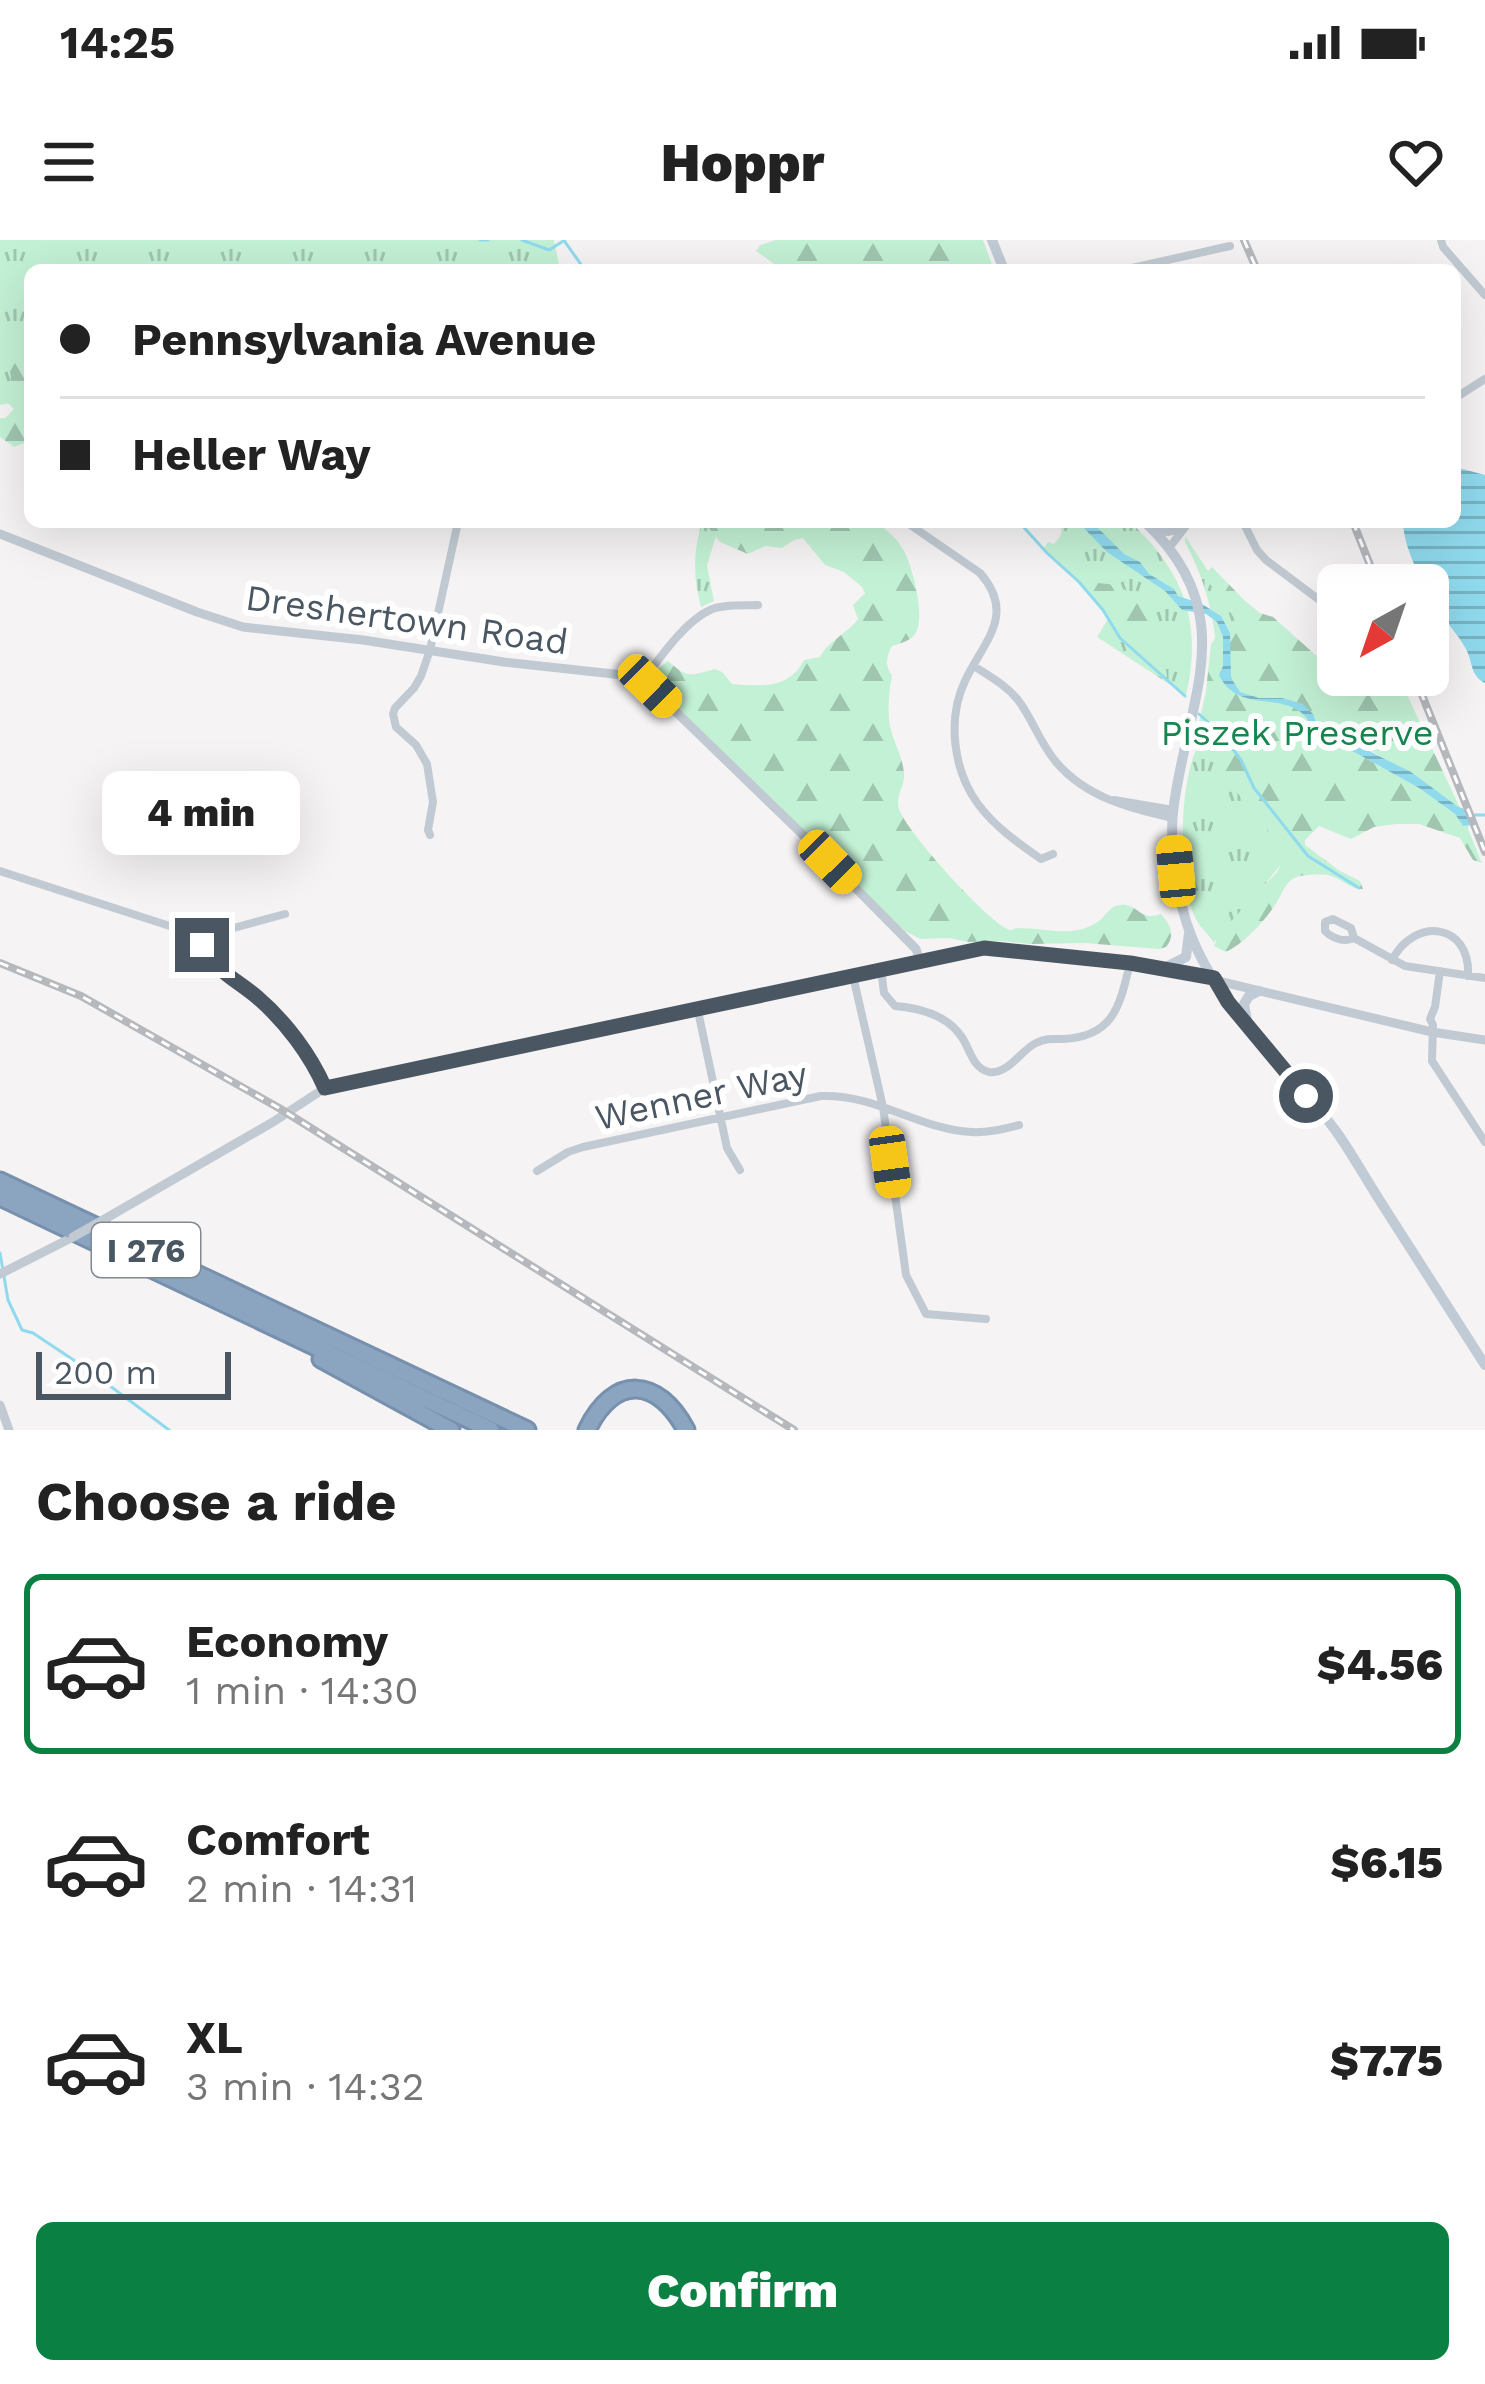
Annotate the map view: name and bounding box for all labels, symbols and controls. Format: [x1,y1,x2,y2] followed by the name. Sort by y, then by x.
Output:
[60,16,175,69] text: 14:25
[36,129,102,195] icon: menu
[1383,129,1449,195] icon: heart
[661,131,824,194] text: Hoppr
[132,313,596,366] text: Pennsylvania Avenue
[132,428,371,481] text: Heller Way
[1317,564,1449,696] north arrow
[1317,564,1449,696] map controls
[243,577,571,663] street label: Dreshertown Road
[612,648,688,724] car
[1161,712,1433,754] park label: Piszek Preserve
[103,771,301,855] callout: 4 min
[147,790,255,835] text: 4 min
[792,824,868,900] car
[1155,834,1197,908] car
[175,918,229,972] route end
[591,1053,812,1139] street label: Wenner Way
[1279,1069,1333,1123] route start
[867,1124,913,1200] car
[92,1223,200,1277] road number: I 276
[36,1346,231,1399] scale bar
[54,1353,157,1392] text: 200 m
[36,1470,397,1533] text: Choose a ride
[42,1610,150,1718] icon: car
[186,1615,388,1668] text: Economy
[1317,1638,1443,1691] text: $4.56
[186,1668,418,1713] text: 1 min · 14:30
[42,1808,150,1916] icon: car
[186,1813,370,1866] text: Comfort
[1331,1836,1443,1889] text: $6.15
[186,1866,417,1911] text: 2 min · 14:31
[42,2006,150,2114] icon: car
[186,2011,243,2064] text: XL
[1330,2034,1443,2087] text: $7.75
[186,2064,424,2109] text: 3 min · 14:32
[36,2222,1449,2360] button: Confirm

